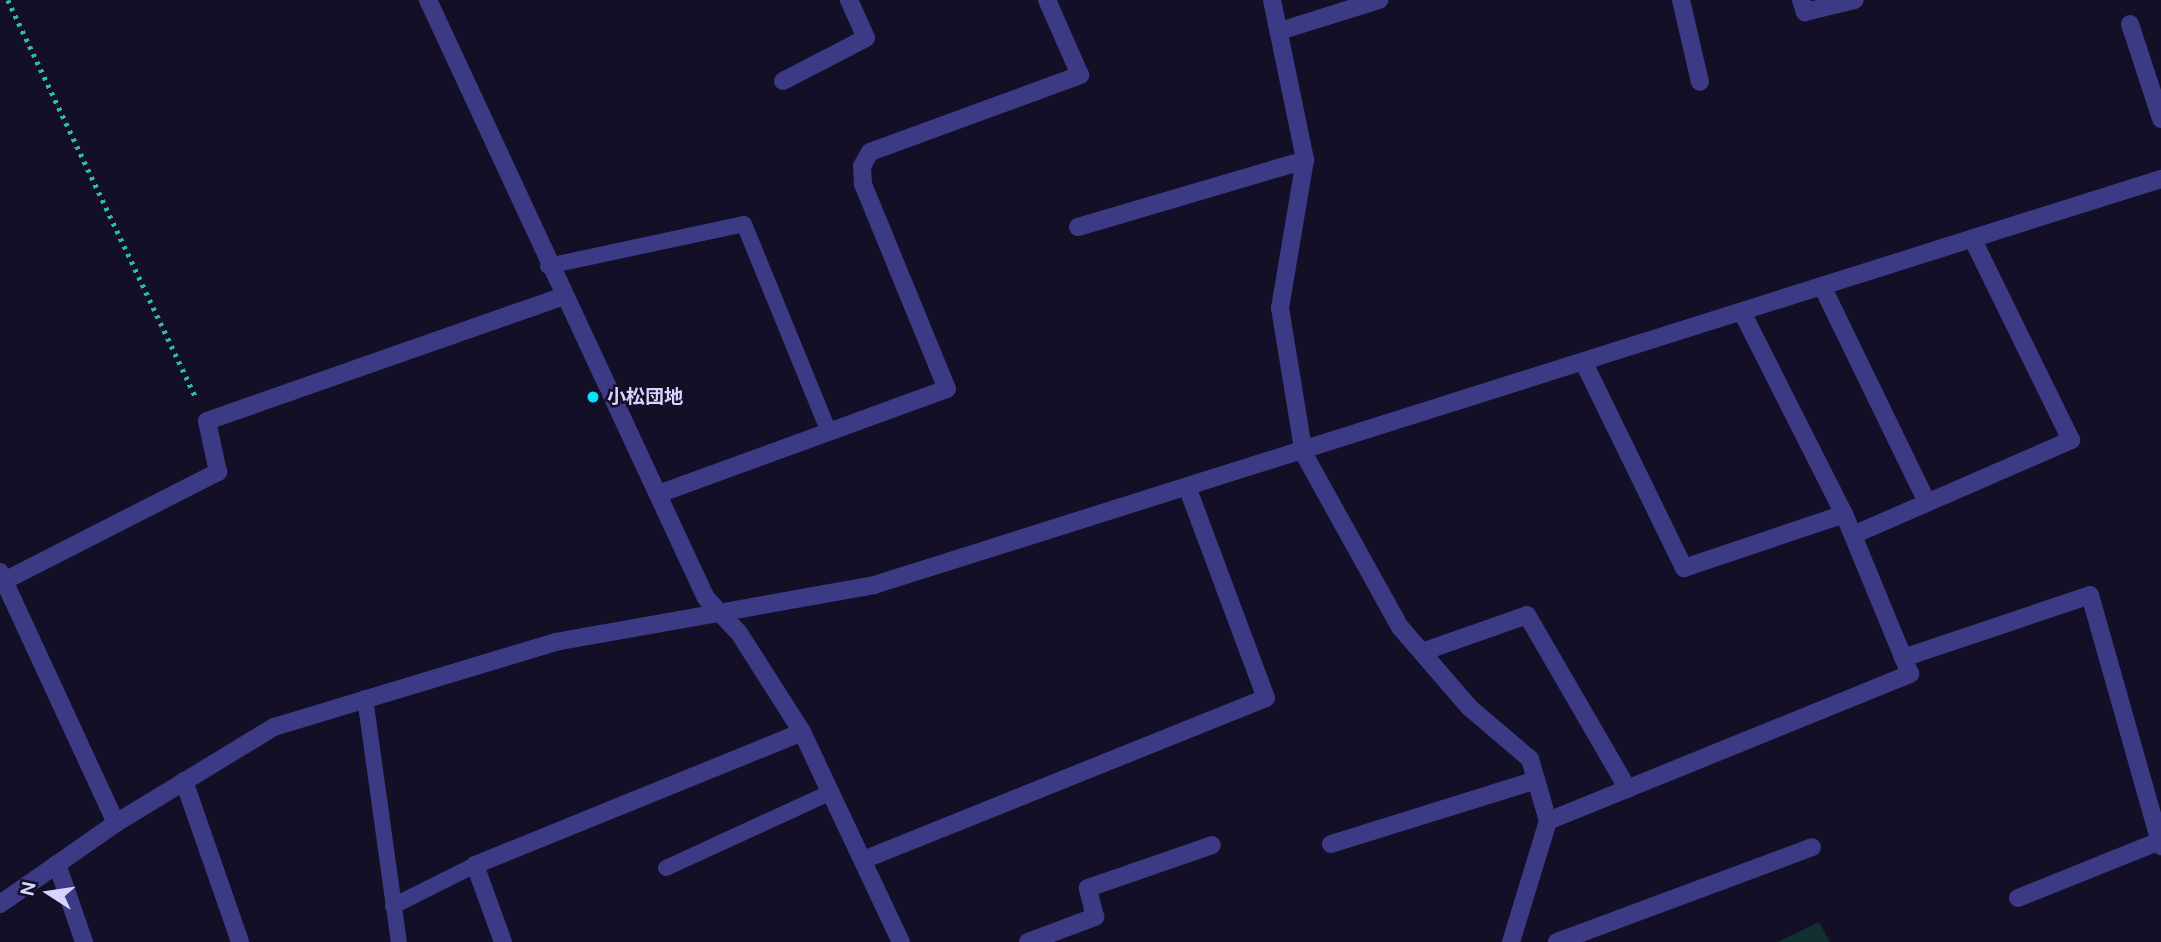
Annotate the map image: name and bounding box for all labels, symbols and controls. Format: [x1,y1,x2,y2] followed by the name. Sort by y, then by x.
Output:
[607,386,683,408] place label: 小松団地
[585,389,601,405] marker: 小松団地
[14,858,84,928] north arrow
[14,879,42,898] text: N

